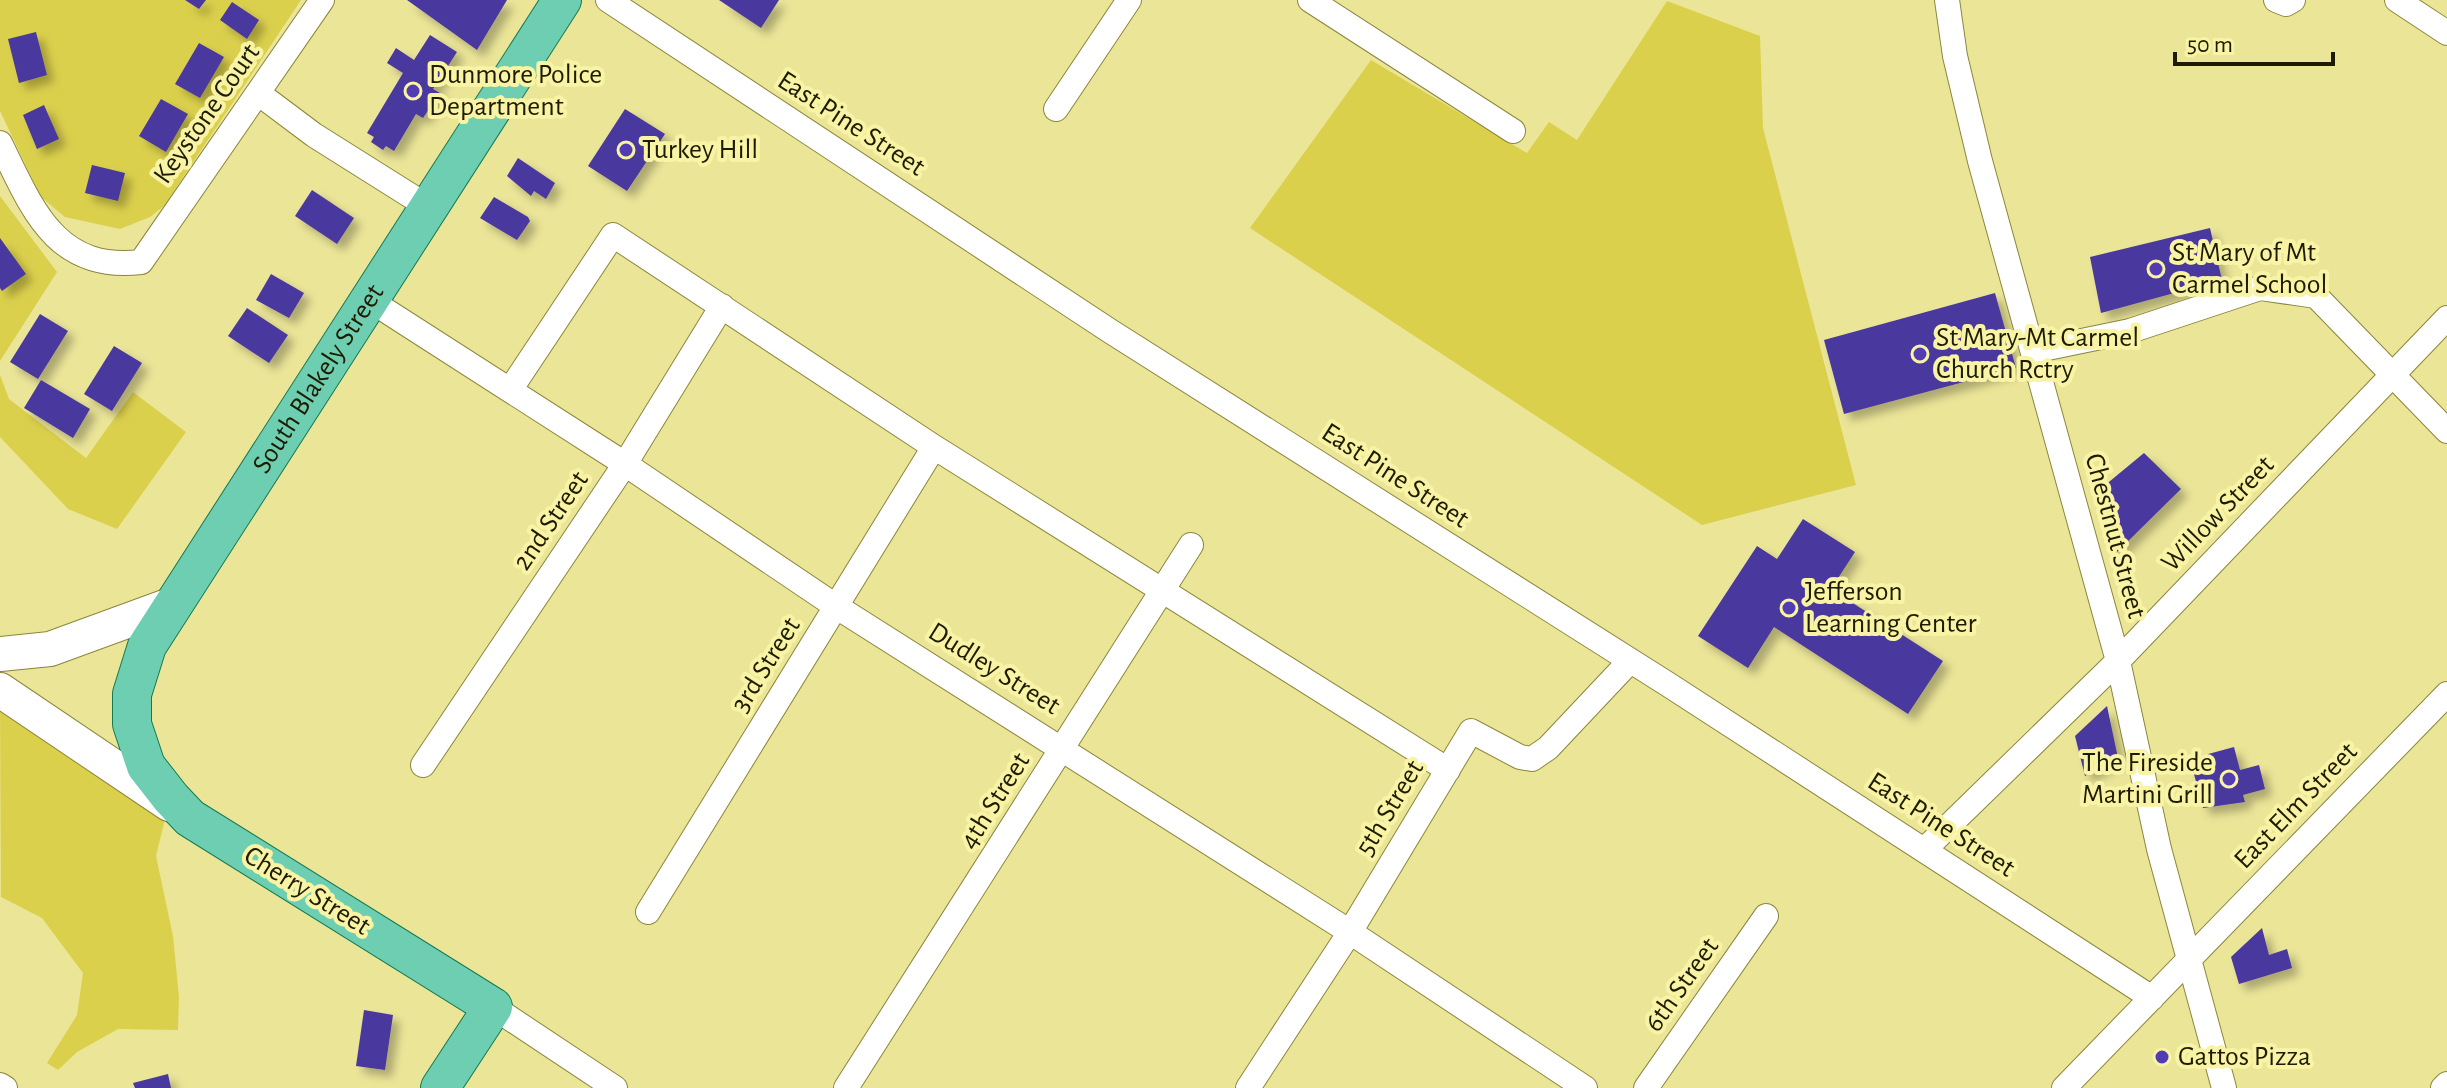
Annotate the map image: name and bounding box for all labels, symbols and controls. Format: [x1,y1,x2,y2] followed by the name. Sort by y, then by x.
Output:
[2175,16,2333,66] scale bar
[2187,33,2233,57] text: 50 m
[149,39,265,189] street label: Keystone Court
[429,61,602,121] place label: Dunmore Police Department
[773,66,930,182] street label: East Pine Street
[404,82,422,100] marker: Dunmore Police Department
[642,136,758,164] place label: Turkey Hill
[617,141,635,159] marker: Turkey Hill
[2172,239,2328,299] place label: St Mary of Mt Carmel School
[2147,260,2165,278] marker: St Mary of Mt Carmel School
[248,280,389,478] street label: South Blakely Street
[1936,324,2139,384] place label: St Mary-Mt Carmel Church Rctry
[1911,345,1929,363] marker: St Mary-Mt Carmel Church Rctry
[1317,418,1474,534] street label: East Pine Street
[2080,451,2150,622] street label: Chestnut Street
[2156,451,2280,577] street label: Willow Street
[508,467,594,575] street label: 2nd Street
[1805,578,1977,638] place label: Jefferson Learning Center
[1780,599,1798,617] marker: Jefferson Learning Center
[726,613,806,717] street label: 3rd Street
[923,618,1065,720] street label: Dudley Street
[2229,738,2363,874] street label: East Elm Street
[955,748,1035,854] street label: 4th Street
[2082,749,2213,809] place label: The Fireside Martini Grill
[1351,755,1429,861] street label: 5th Street
[1863,767,2020,883] street label: East Pine Street
[2220,770,2238,788] marker: The Fireside Martini Grill
[239,841,375,941] street label: Cherry Street
[1640,933,1724,1037] street label: 6th Street
[2178,1043,2311,1071] place label: Gattos Pizza
[2153,1048,2171,1066] marker: Gattos Pizza

